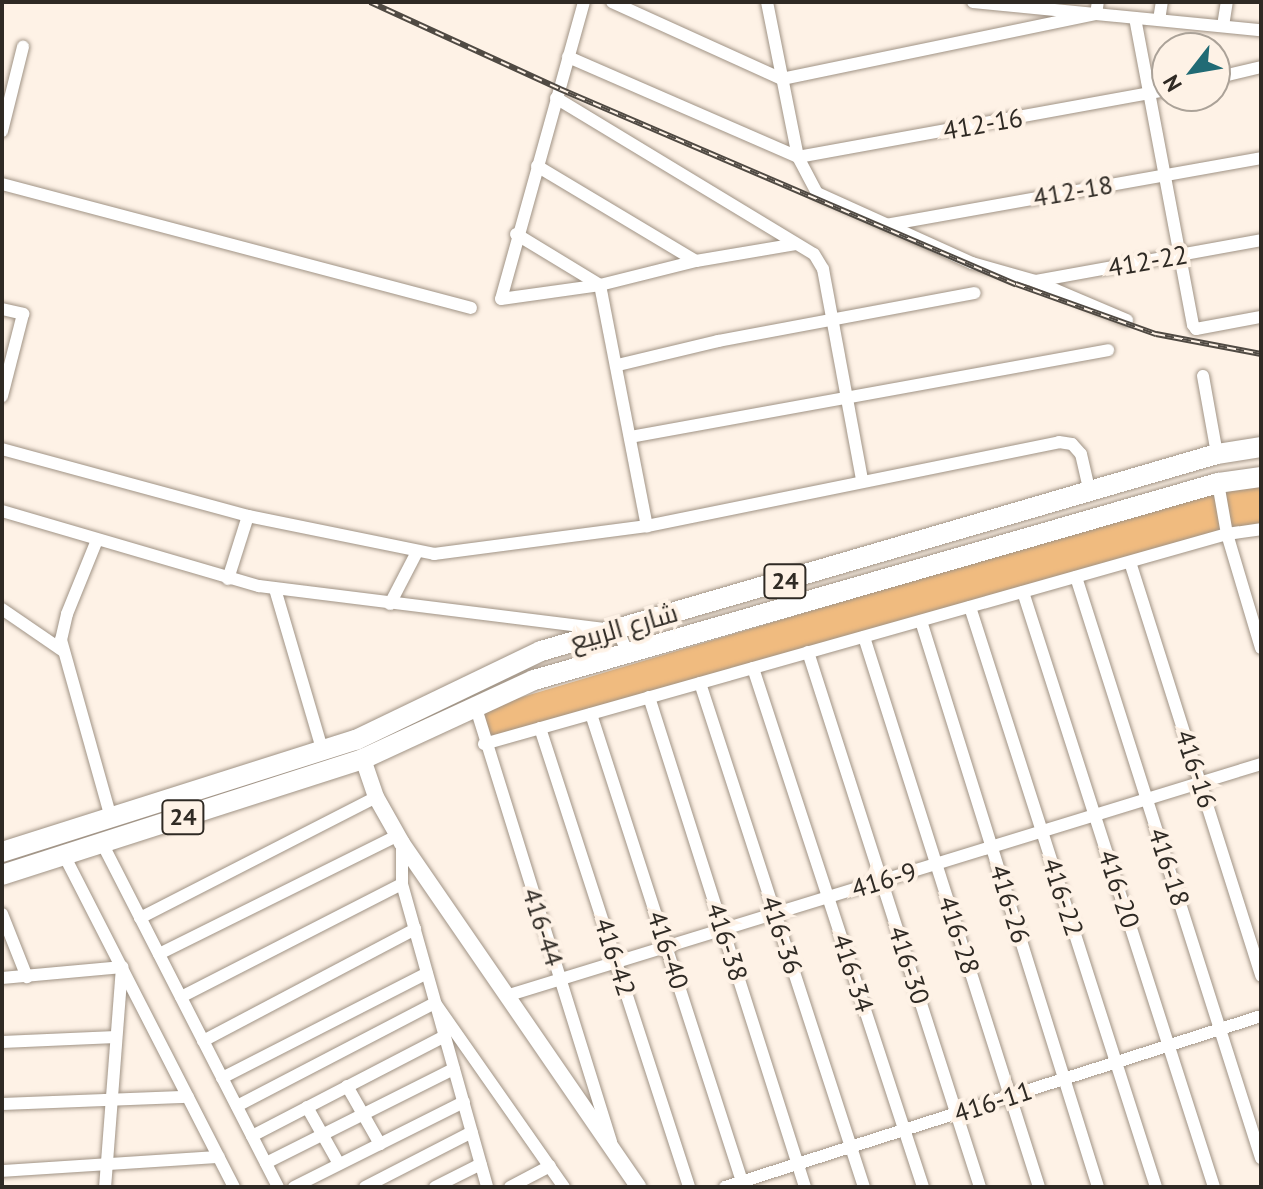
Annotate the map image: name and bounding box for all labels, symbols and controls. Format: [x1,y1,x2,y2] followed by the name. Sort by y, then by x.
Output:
[1151,32,1231,112] north arrow
[1156,70,1188,97] text: N
[941,102,1025,146] street label: 412-16
[1031,169,1115,213] street label: 412-18
[1106,239,1190,283] street label: 412-22
[763,561,807,601] road number: 24
[567,597,681,657] street label: شارع الربيع
[1169,726,1223,812] street label: 416-16
[161,797,205,837] road number: 24
[1142,824,1196,910] street label: 416-18
[1092,846,1146,932] street label: 416-20
[1036,854,1090,940] street label: 416-22
[848,855,920,905] street label: 416-9
[983,861,1037,947] street label: 416-26
[516,884,570,970] street label: 416-44
[755,892,809,978] street label: 416-36
[932,892,986,978] street label: 416-28
[700,899,754,985] street label: 416-38
[641,907,695,993] street label: 416-40
[588,914,642,1000] street label: 416-42
[882,922,936,1008] street label: 416-30
[826,930,880,1016] street label: 416-34
[950,1075,1036,1129] street label: 416-11

